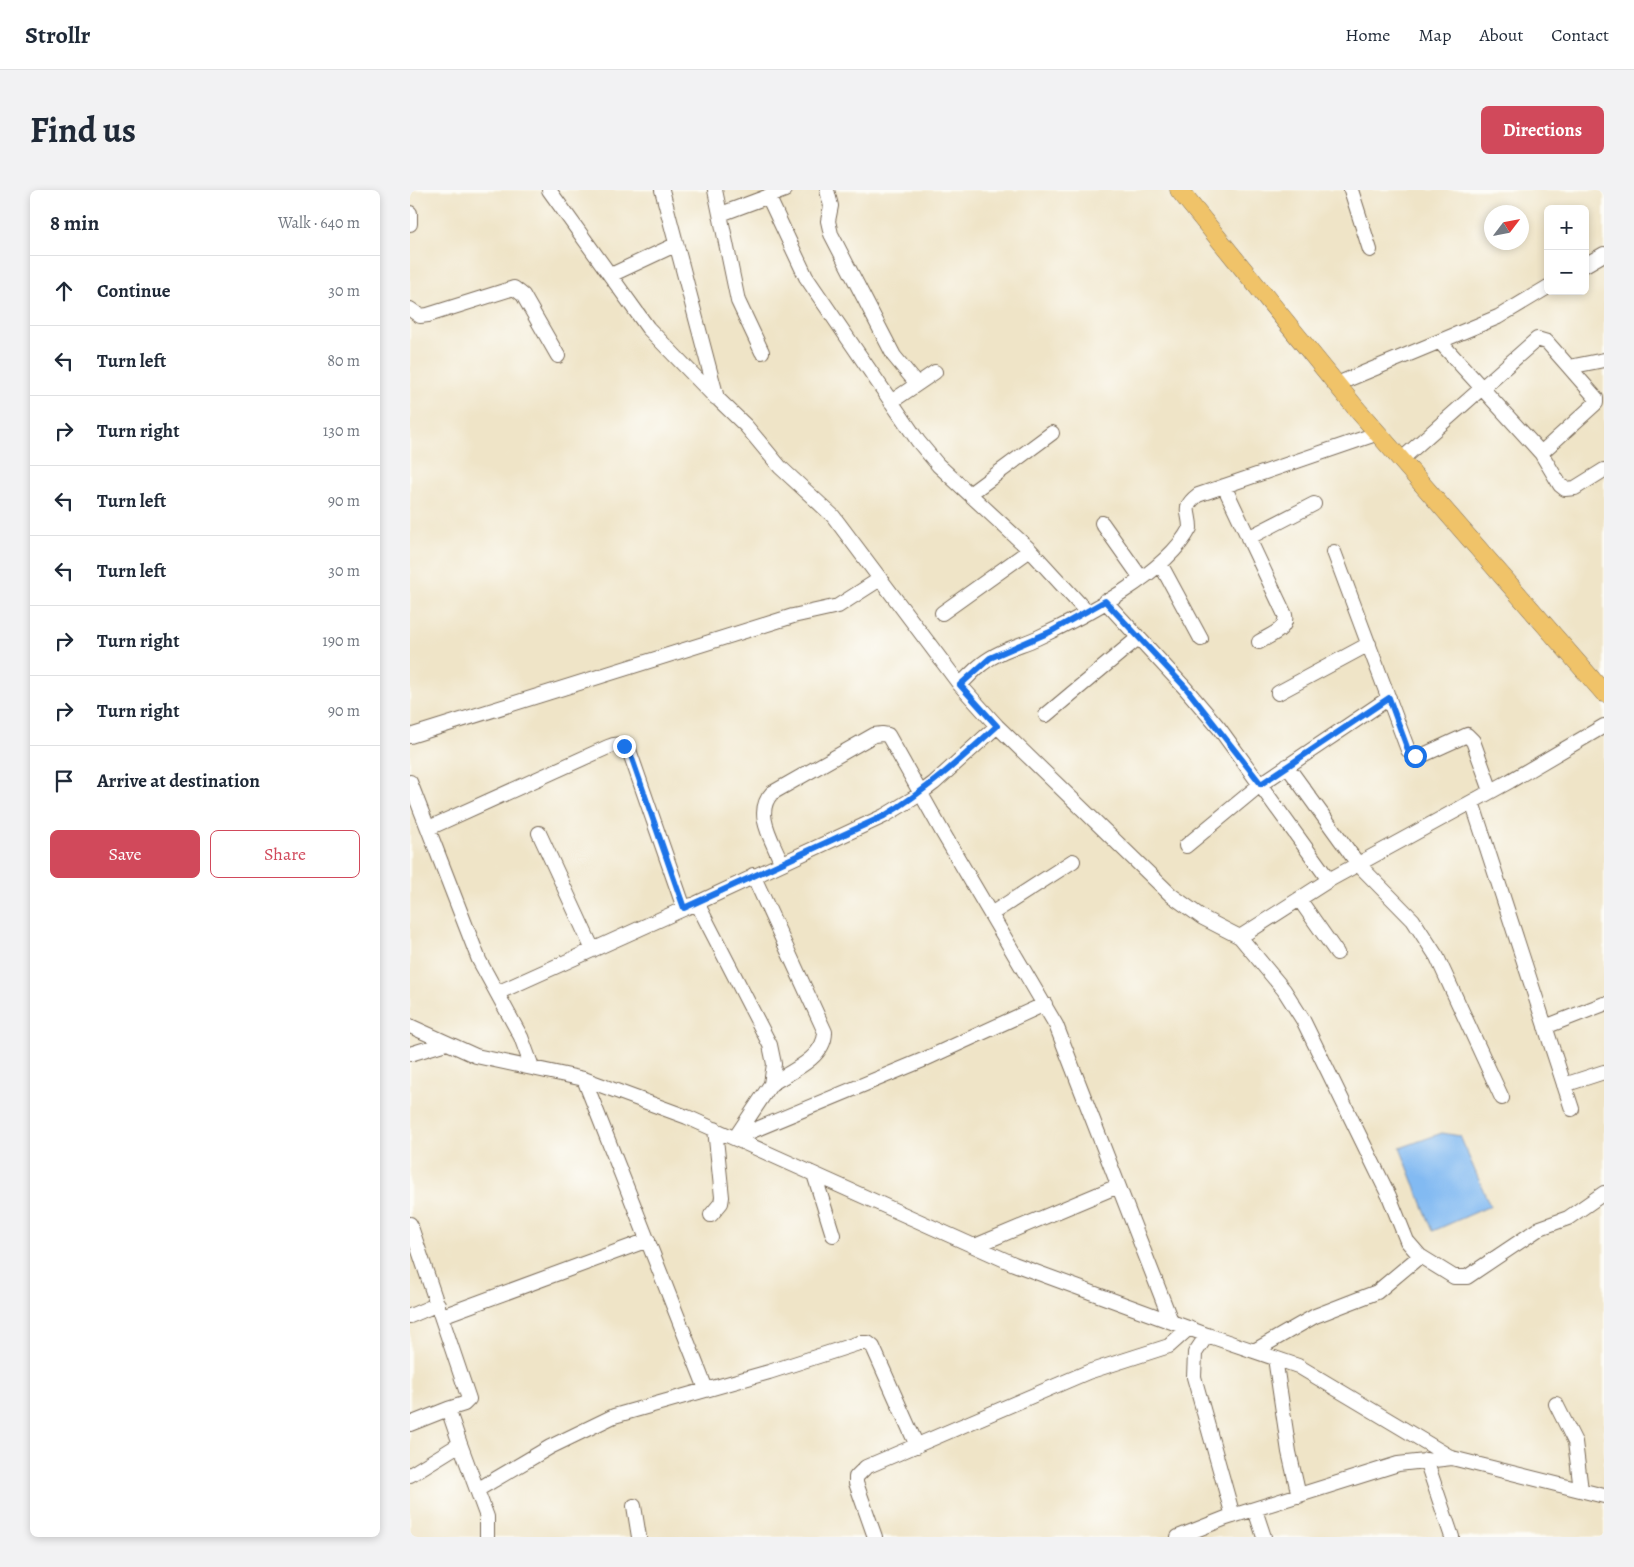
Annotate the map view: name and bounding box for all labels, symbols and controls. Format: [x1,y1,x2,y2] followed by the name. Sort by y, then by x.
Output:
[25,19,90,51] text: Strollr
[1345,23,1390,47] text: Home
[1418,23,1451,47] text: Map
[1479,23,1523,47] text: About
[1551,23,1609,47] text: Contact
[30,106,136,154] text: Find us
[1481,106,1604,154] button: Directions
[1484,205,1529,250] north arrow
[1544,205,1589,295] map controls
[1544,205,1589,250] button: +
[50,209,99,237] text: 8 min
[278,212,360,234] text: Walk · 640 m
[1544,250,1589,295] button: −
[50,277,78,305] icon: ahead
[97,278,171,304] text: Continue
[328,280,360,302] text: 30 m
[50,347,78,375] icon: left
[97,348,166,374] text: Turn left
[327,350,360,372] text: 80 m
[50,417,78,445] icon: right
[97,418,179,444] text: Turn right
[323,420,360,442] text: 130 m
[50,487,78,515] icon: left
[97,488,166,514] text: Turn left
[328,490,360,512] text: 90 m
[50,557,78,585] icon: left
[97,558,166,584] text: Turn left
[328,560,360,582] text: 30 m
[50,627,78,655] icon: right
[97,628,179,654] text: Turn right
[322,630,360,652] text: 190 m
[50,697,78,725] icon: right
[97,698,179,724] text: Turn right
[328,700,360,722] text: 90 m
[613,735,636,758] route end
[1404,745,1427,768] route start
[50,767,78,795] icon: arrive
[97,768,260,794] text: Arrive at destination
[50,830,200,878] button: Save
[210,830,360,878] button: Share

